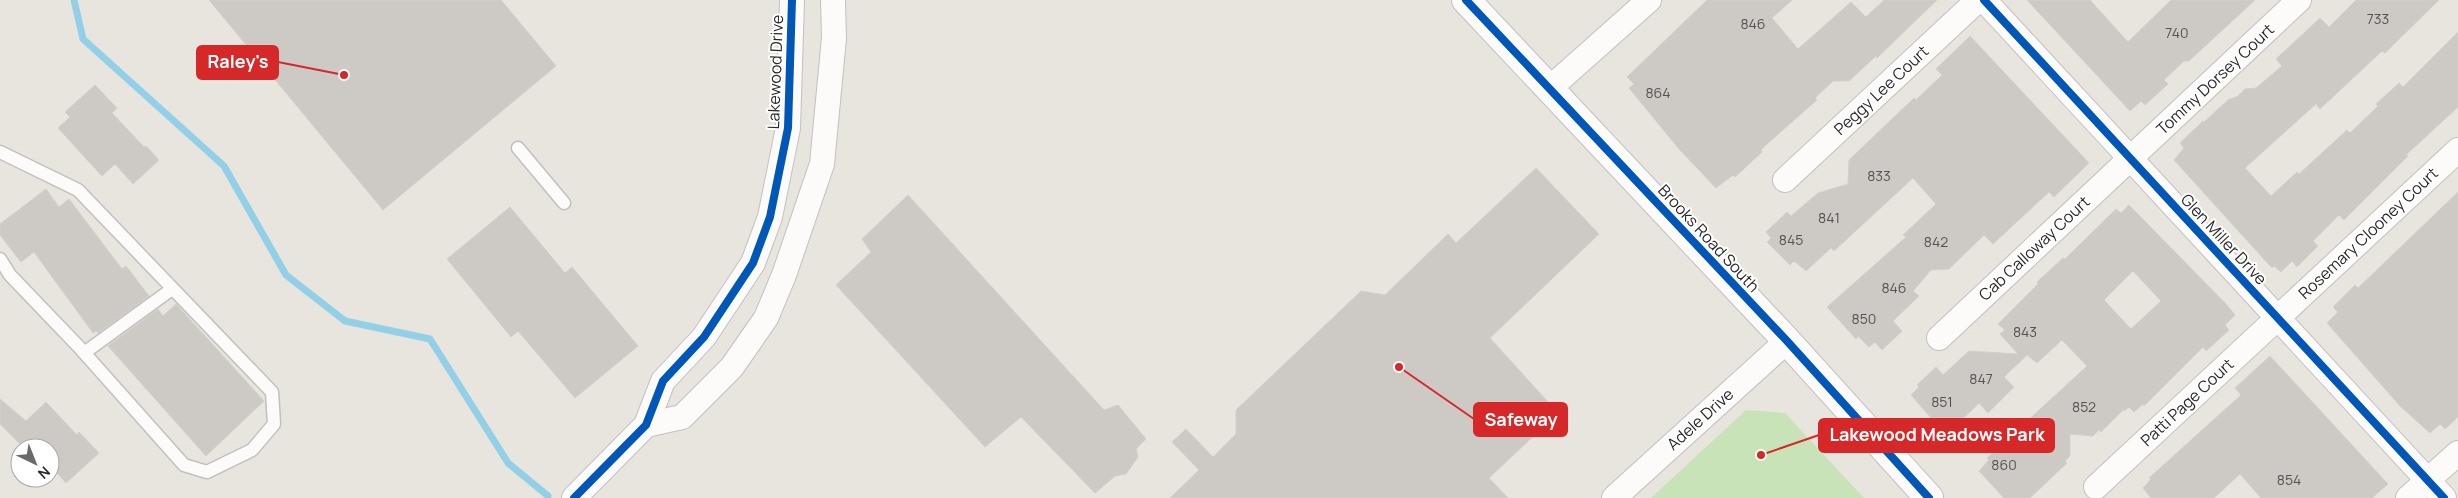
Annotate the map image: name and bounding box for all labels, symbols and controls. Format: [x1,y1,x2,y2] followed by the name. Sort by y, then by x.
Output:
[2367,9,2389,28] house number: 733
[762,14,788,130] street label: Lakewood Drive
[1740,14,1766,33] house number: 846
[2151,19,2279,139] street label: Tommy Dorsey Court
[2165,23,2189,42] house number: 740
[1829,40,1933,140] street label: Peggy Lee Court
[197,46,278,79] callout: Raley's
[207,49,269,73] text: Raley's
[1645,83,1671,102] house number: 864
[2293,162,2443,304] street label: Rosemary Clooney Court
[1867,166,1891,185] house number: 833
[1653,179,1765,297] street label: Brooks Road South
[2176,189,2272,289] street label: Glen Miller Drive
[1974,191,2094,305] street label: Cab Calloway Court
[1818,208,1840,227] house number: 841
[1779,230,1803,249] house number: 845
[1924,232,1948,251] house number: 842
[1881,278,1907,297] house number: 846
[1852,309,1876,328] house number: 850
[2013,322,2037,341] house number: 843
[2136,353,2238,451] street label: Patti Page Court
[1969,369,1993,388] house number: 847
[1662,383,1738,455] street label: Adele Drive
[1931,392,1953,411] house number: 851
[2072,397,2096,416] house number: 852
[1474,403,1567,436] callout: Safeway
[1485,407,1557,431] text: Safeway
[1819,419,2054,452] callout: Lakewood Meadows Park
[1829,422,2046,446] text: Lakewood Meadows Park
[10,438,60,488] north arrow
[1991,455,2017,474] house number: 860
[34,462,54,483] text: N
[2277,470,2301,489] house number: 854

